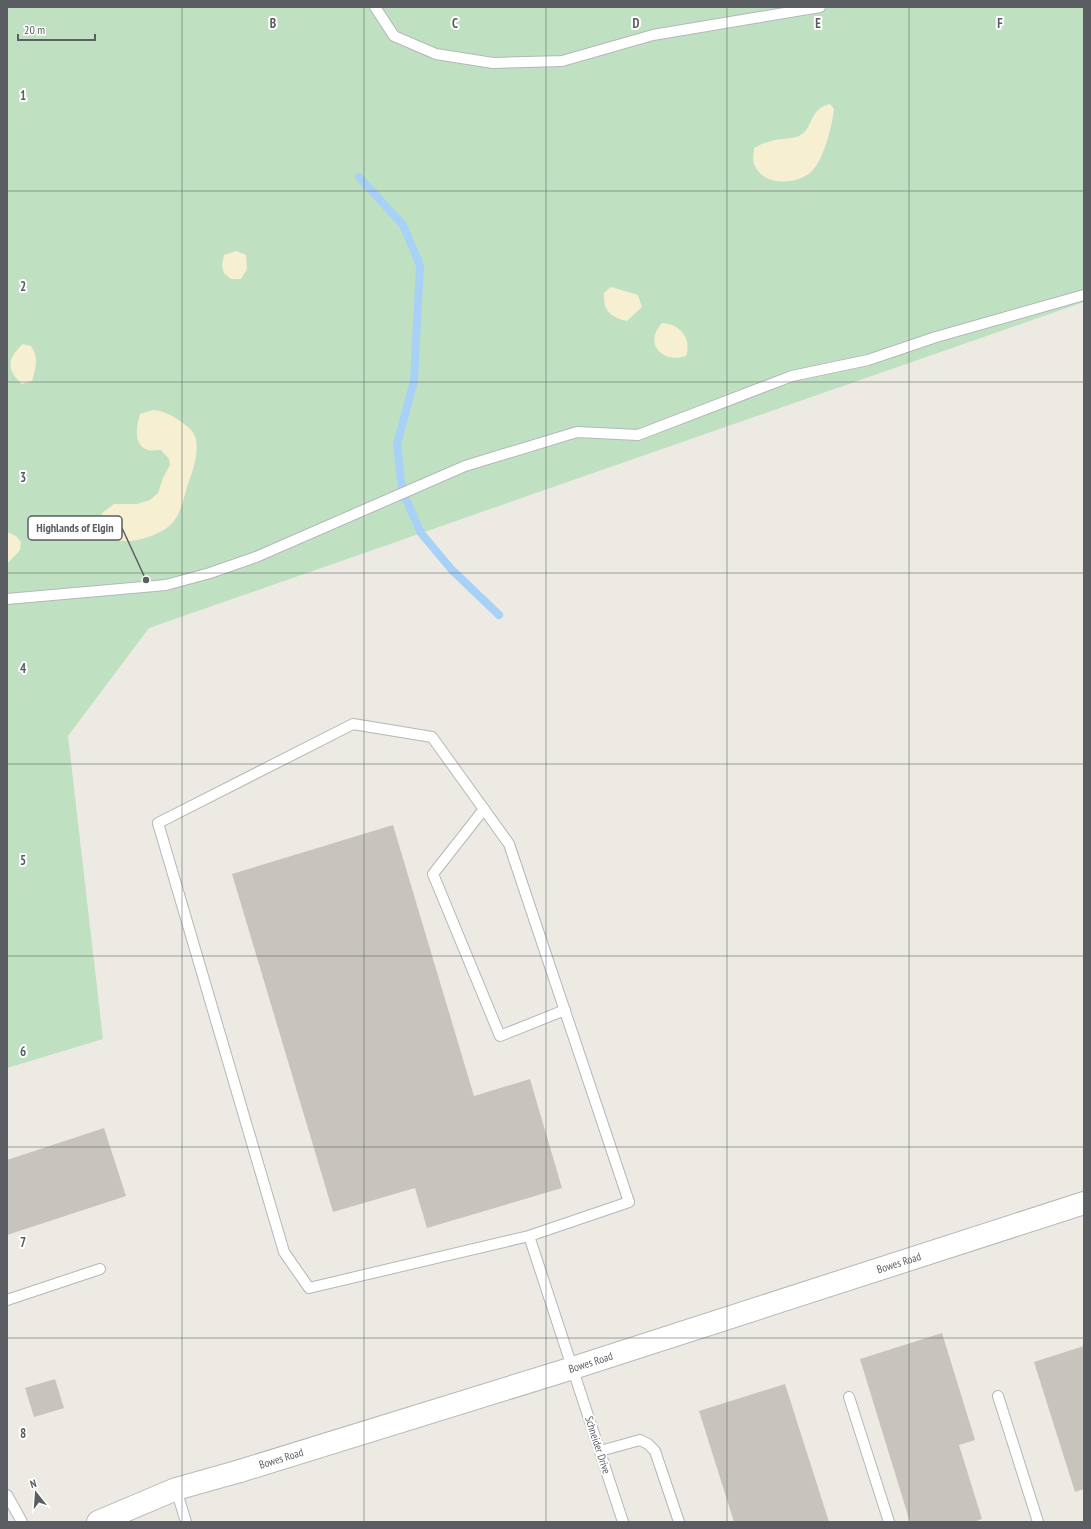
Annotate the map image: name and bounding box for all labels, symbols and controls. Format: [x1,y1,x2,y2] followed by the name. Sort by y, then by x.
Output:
[270,15,276,32] text: B
[452,15,458,32] text: C
[633,15,640,32] text: D
[815,15,821,32] text: E
[997,15,1003,32] text: F
[18,16,95,42] scale bar
[24,22,45,37] text: 20 m
[20,87,26,104] text: 1
[20,278,26,295] text: 2
[20,469,26,486] text: 3
[28,516,122,540] callout: Highlands of Elgin
[36,520,114,535] text: Highlands of Elgin
[20,660,27,677] text: 4
[20,852,26,869] text: 5
[20,1043,26,1060] text: 6
[20,1234,26,1251] text: 7
[875,1249,923,1276] street label: Bowes Road
[567,1349,615,1376] street label: Bowes Road
[582,1414,614,1476] street label: Schneider Drive
[20,1425,26,1442] text: 8
[257,1445,305,1472] street label: Bowes Road
[16,1473,56,1513] north arrow
[28,1476,38,1491] text: N

